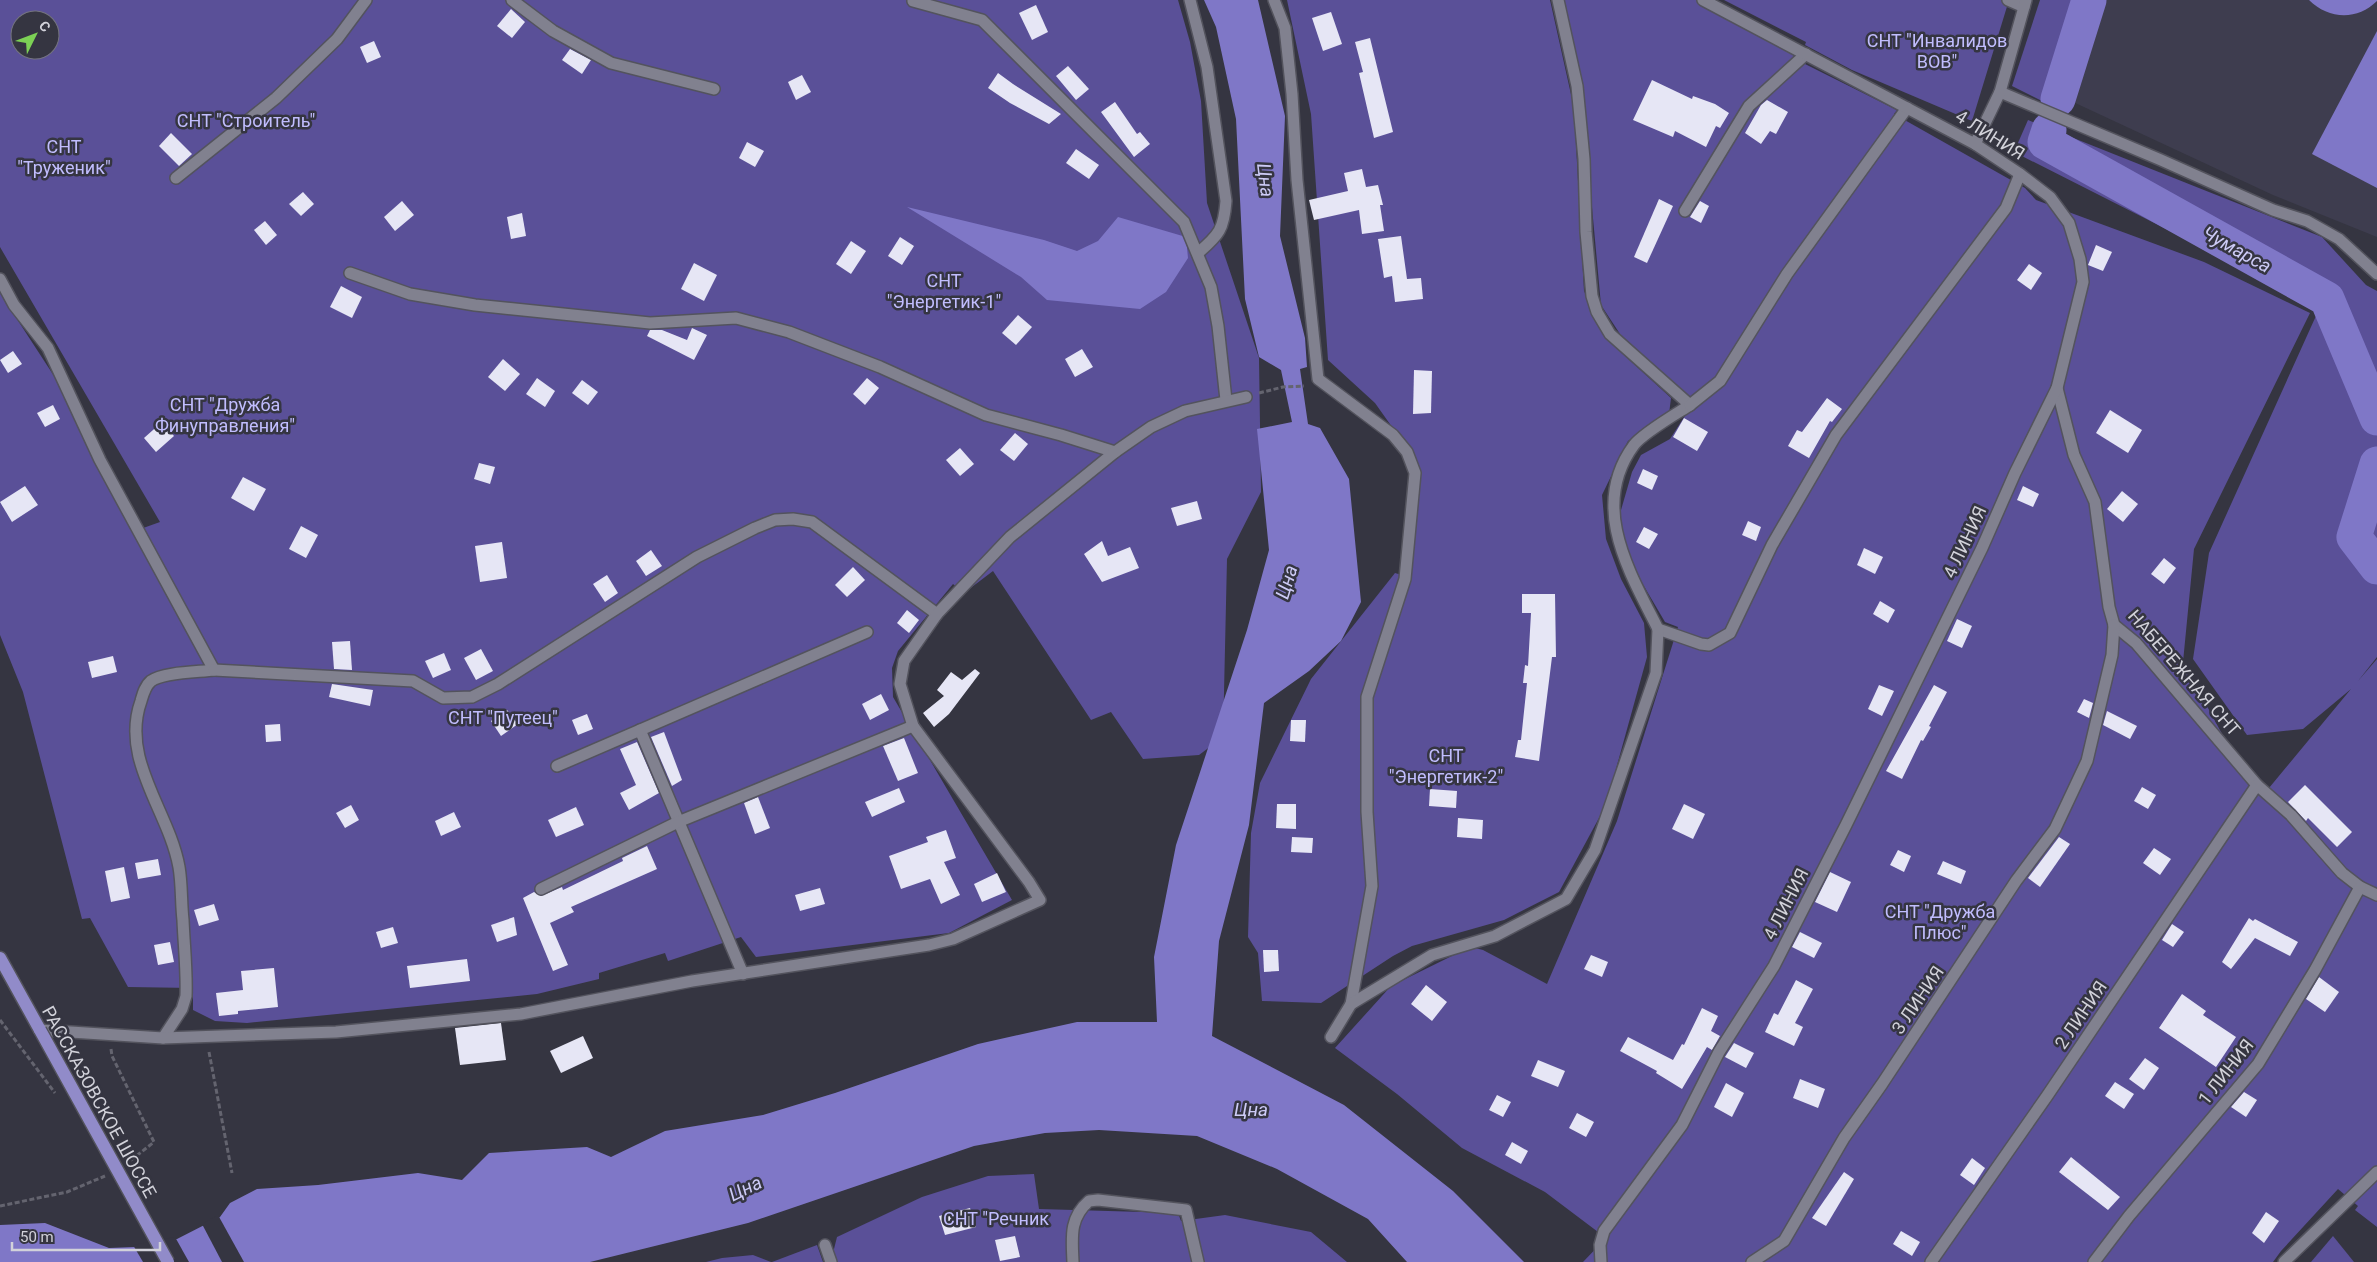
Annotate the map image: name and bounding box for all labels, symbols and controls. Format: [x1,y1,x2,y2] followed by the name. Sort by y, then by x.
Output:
[10,10,60,60] north arrow
[36,18,54,35] text: С
[1867,30,2007,72] park label: СНТ "Инвалидов ВОВ"
[1952,105,2029,164] street label: 4 ЛИНИЯ
[177,110,315,131] park label: СНТ "Строитель"
[17,136,111,178] park label: СНТ "Труженик"
[1252,162,1279,198] water label: Цна
[2198,221,2275,278] water label: Чумарса
[887,270,1001,312] park label: СНТ "Энергетик-1"
[155,394,295,436] park label: СНТ "Дружба Финуправления"
[1939,502,1990,581] street label: 4 ЛИНИЯ
[1270,562,1302,602] water label: Цна
[2124,605,2245,740] street label: НАБЕРЕЖНАЯ СНТ
[448,707,558,728] park label: СНТ "Путеец"
[1389,745,1503,787] park label: СНТ "Энергетик-2"
[1759,865,1812,943] street label: 4 ЛИНИЯ
[1885,901,1995,943] park label: СНТ "Дружба Плюс"
[1887,962,1948,1038] street label: 3 ЛИНИЯ
[2050,977,2111,1053] street label: 2 ЛИНИЯ
[38,1002,161,1201] street label: РАССКАЗОВСКОЕ ШОССЕ
[2194,1035,2258,1109] street label: 1 ЛИНИЯ
[1234,1098,1268,1121] water label: Цна
[725,1171,766,1206] water label: Цна
[943,1208,1049,1229] park label: СНТ "Речник
[12,1220,160,1252] scale bar
[20,1228,54,1246] text: 50 m

